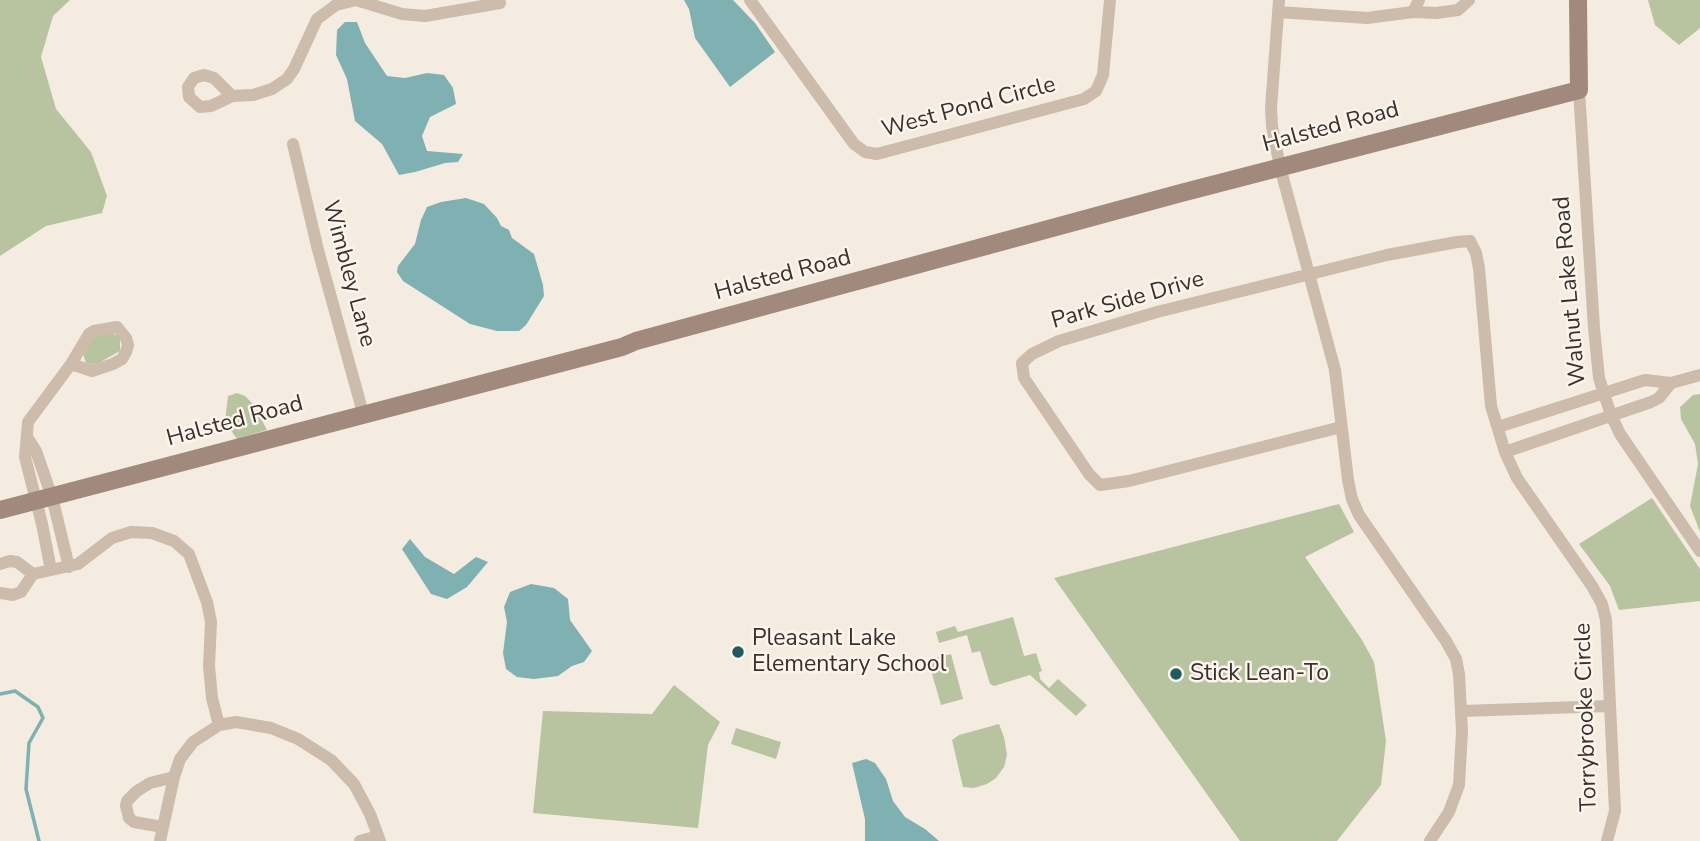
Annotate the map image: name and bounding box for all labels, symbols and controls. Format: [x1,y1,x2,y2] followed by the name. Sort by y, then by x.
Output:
[879,72,1059,144] street label: West Pond Circle
[1260,97,1402,159] street label: Halsted Road
[1549,195,1593,387] street label: Walnut Lake Road
[315,198,381,350] street label: Wimbley Lane
[712,245,854,307] street label: Halsted Road
[1049,266,1207,336] street label: Park Side Drive
[164,391,306,453] street label: Halsted Road
[1570,622,1604,812] street label: Torrybrooke Circle
[752,625,946,679] place label: Pleasant Lake Elementary School
[730,644,746,660] marker: Pleasant Lake Elementary School
[1190,660,1329,688] place label: Stick Lean-To
[1168,666,1184,682] marker: Stick Lean-To

